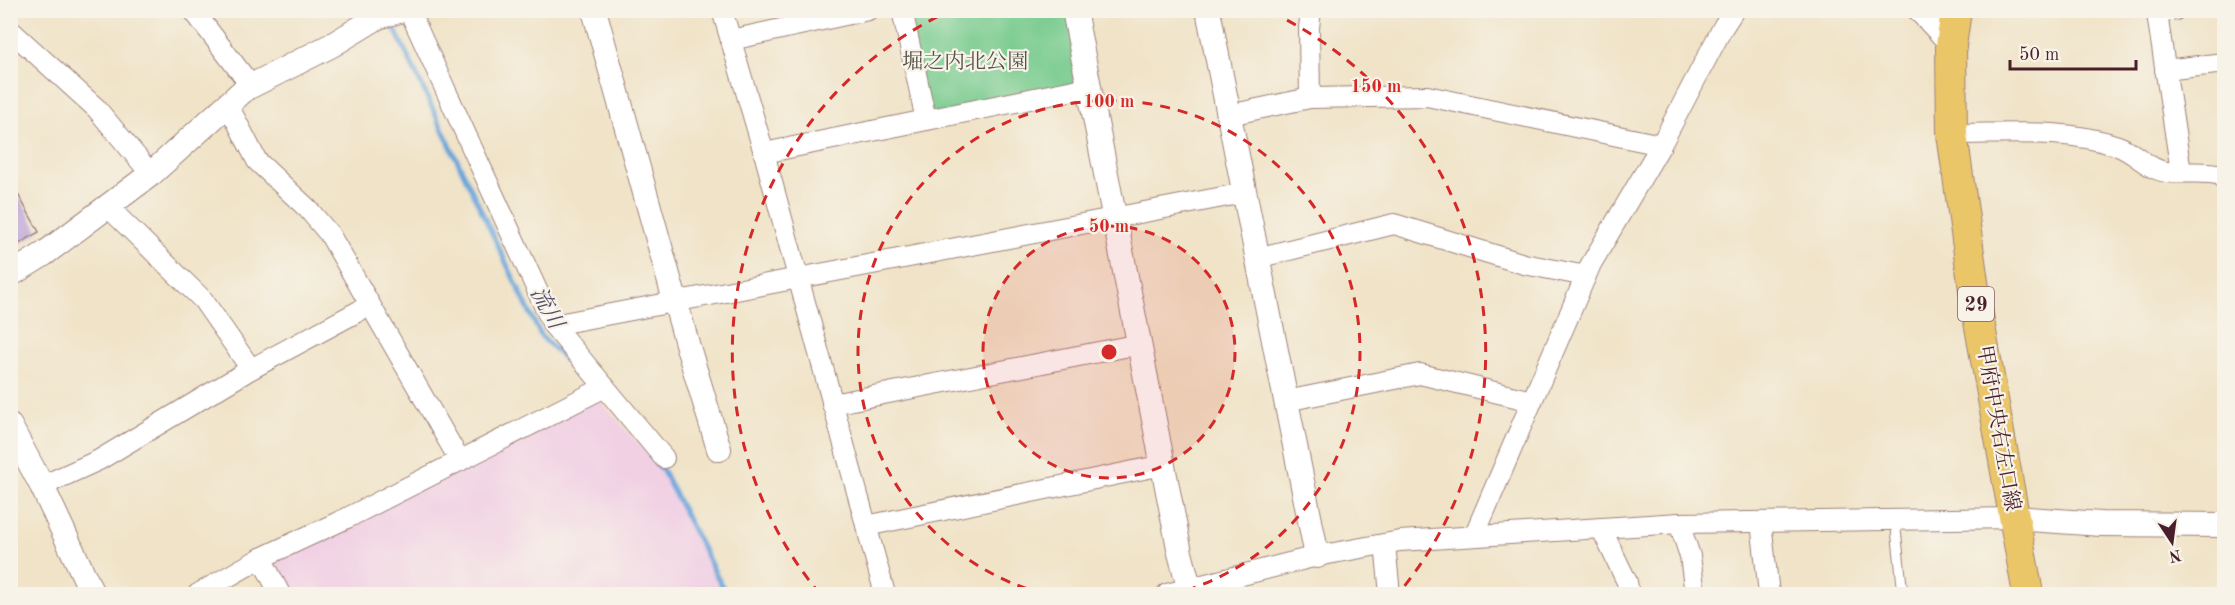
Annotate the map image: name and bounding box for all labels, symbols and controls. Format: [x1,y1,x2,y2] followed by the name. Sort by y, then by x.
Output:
[2010,33,2136,71] scale bar
[2019,46,2059,64] text: 50 m
[902,50,1028,73] park label: 堀之内北公園
[1351,78,1401,96] text: 150 m
[1084,93,1134,111] text: 100 m
[1089,218,1129,236] text: 50 m
[526,282,569,334] water label: 流川
[1958,287,1994,321] road number: 29
[1099,342,1119,362] centre of rings
[1973,343,2024,513] street label: 甲府中央右左口線
[2142,512,2202,572] north arrow
[2166,545,2183,564] text: N

